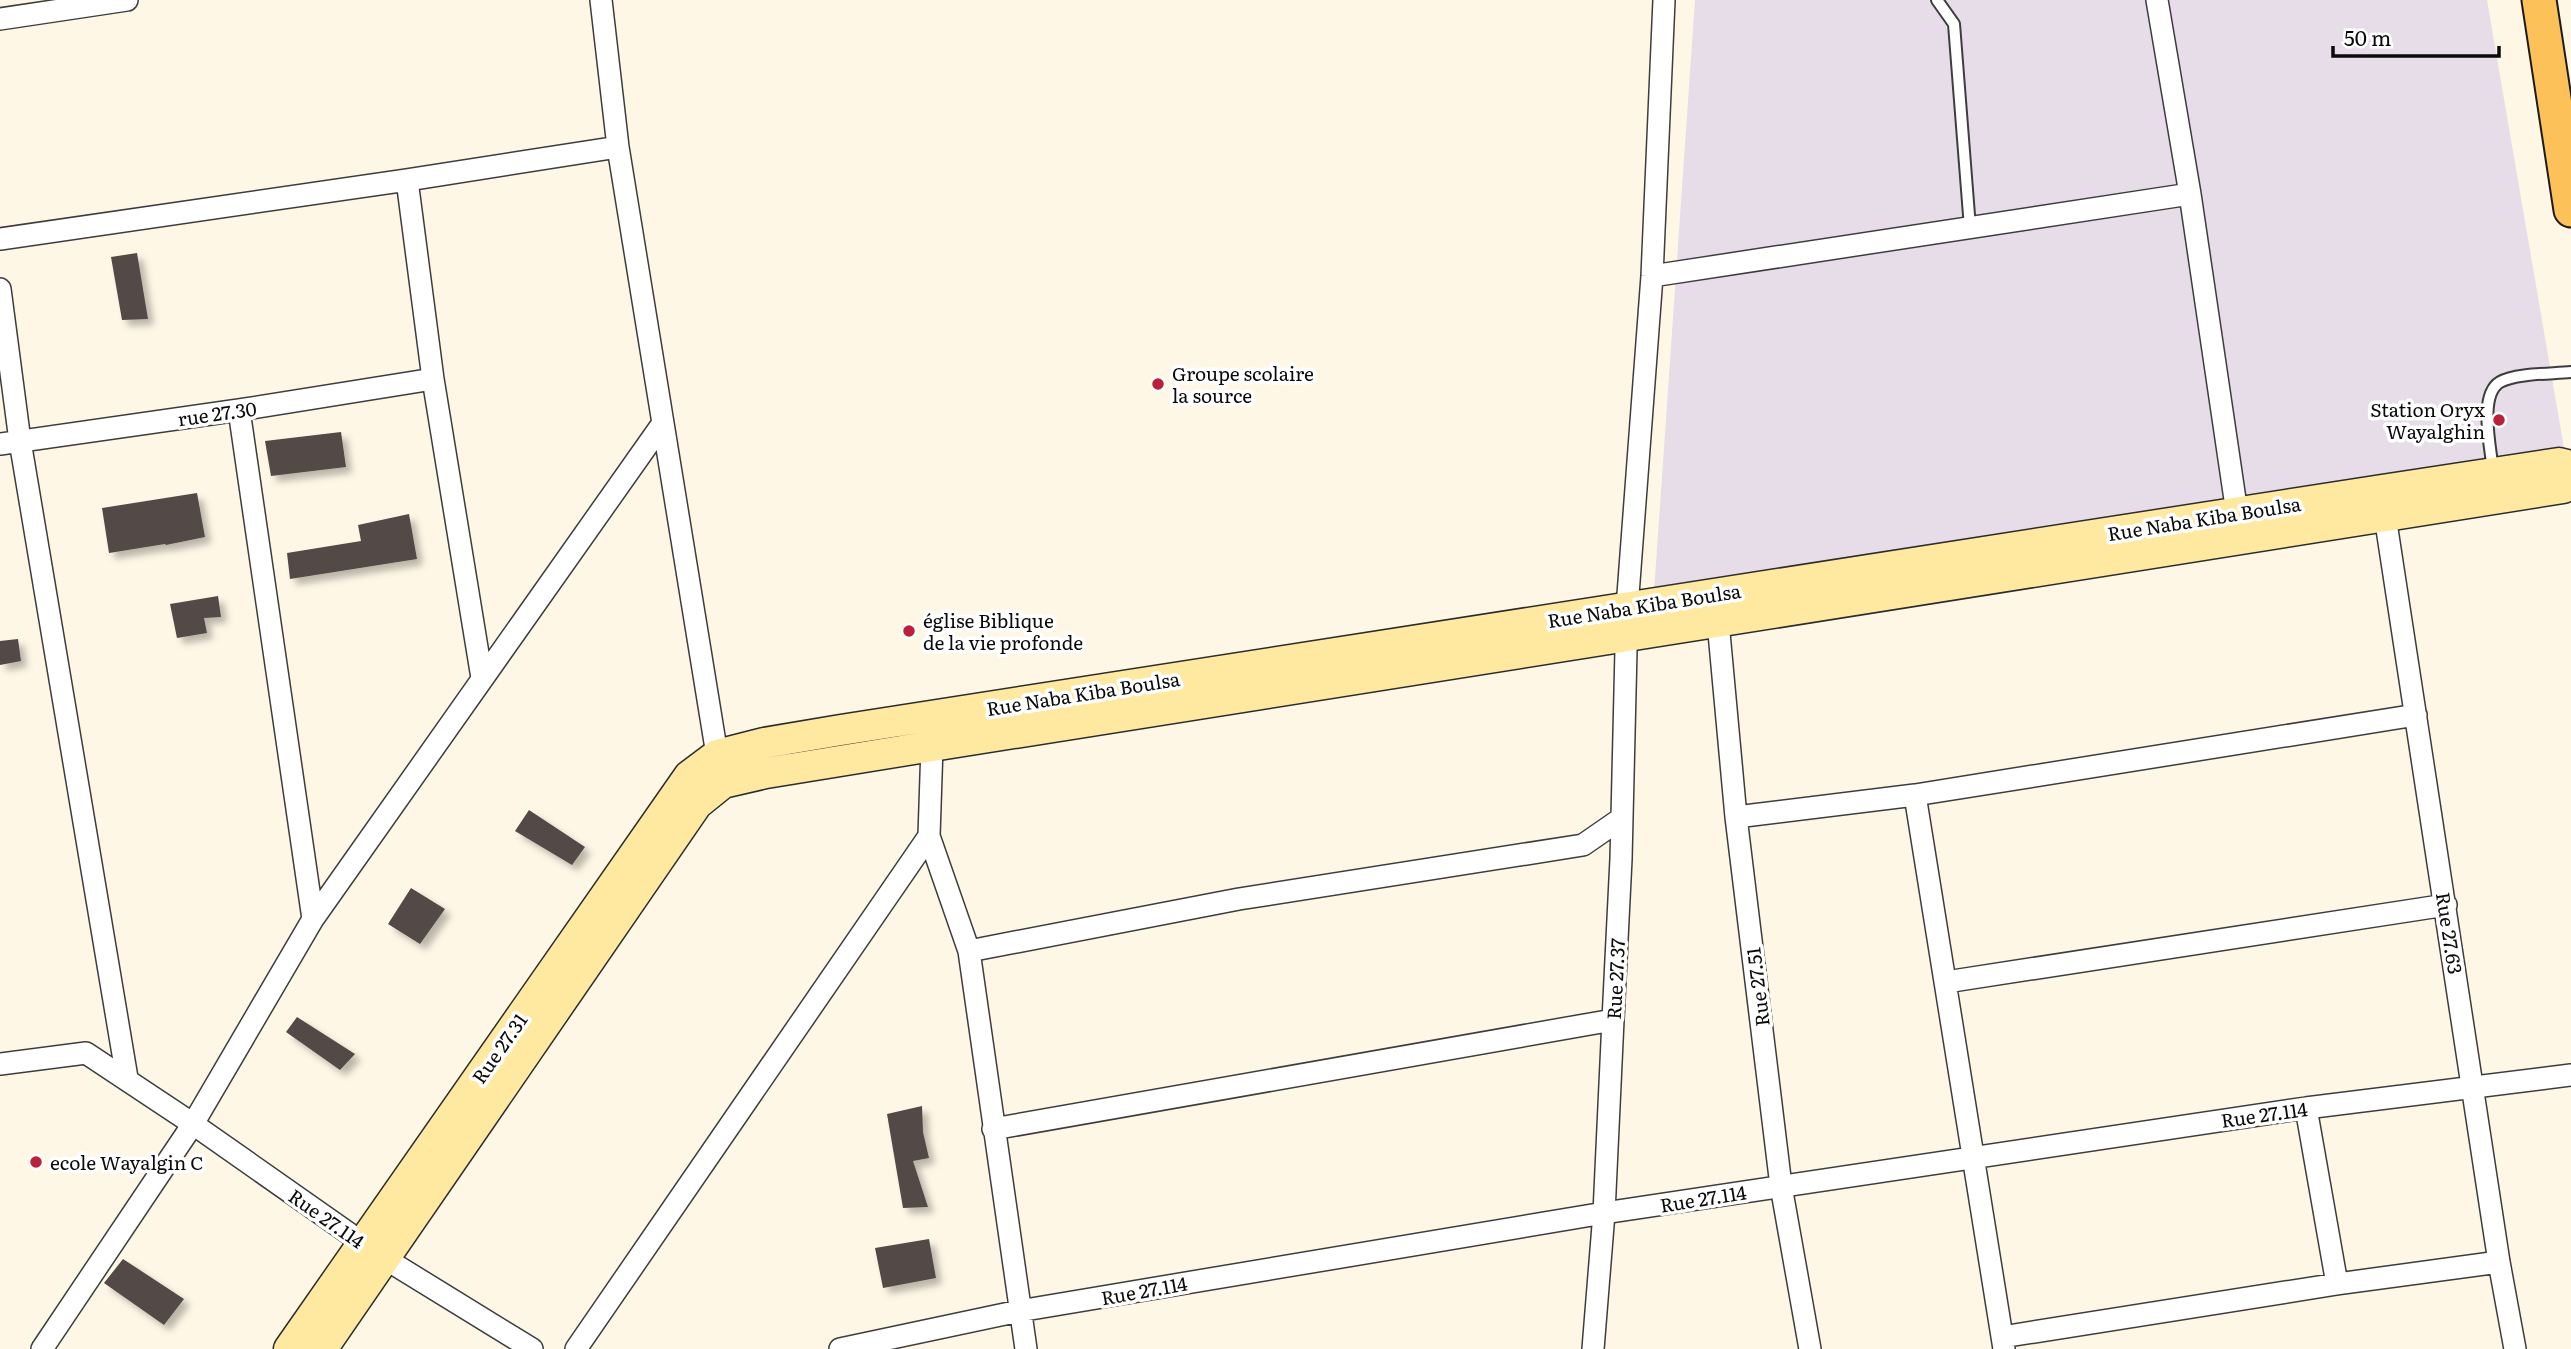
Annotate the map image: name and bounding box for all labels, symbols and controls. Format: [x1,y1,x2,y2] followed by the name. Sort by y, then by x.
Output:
[2333,14,2499,58] scale bar
[2344,21,2391,52] text: 50 m
[1172,359,1314,409] place label: Groupe scolaire la source
[1150,376,1166,392] marker: Groupe scolaire la source
[176,394,258,432] street label: rue 27.30
[2370,395,2485,445] place label: Station Oryx Wayalghin
[2491,412,2507,428] marker: Station Oryx Wayalghin
[2105,489,2303,547] street label: Rue Naba Kiba Boulsa
[1545,576,1743,634] street label: Rue Naba Kiba Boulsa
[923,606,1083,656] place label: église Biblique de la vie profonde
[901,623,917,639] marker: église Biblique de la vie profonde
[984,664,1182,722] street label: Rue Naba Kiba Boulsa
[2430,890,2470,976] street label: Rue 27.63
[1599,937,1631,1020] street label: Rue 27.37
[1738,946,1776,1028] street label: Rue 27.51
[465,1007,534,1089] street label: Rue 27.31
[2219,1094,2310,1134] street label: Rue 27.114
[50,1148,203,1176] place label: ecole Wayalgin C
[28,1154,44,1170] marker: ecole Wayalgin C
[1658,1177,1749,1219] street label: Rue 27.114
[283,1181,371,1255] street label: Rue 27.114
[1099,1269,1190,1311] street label: Rue 27.114

